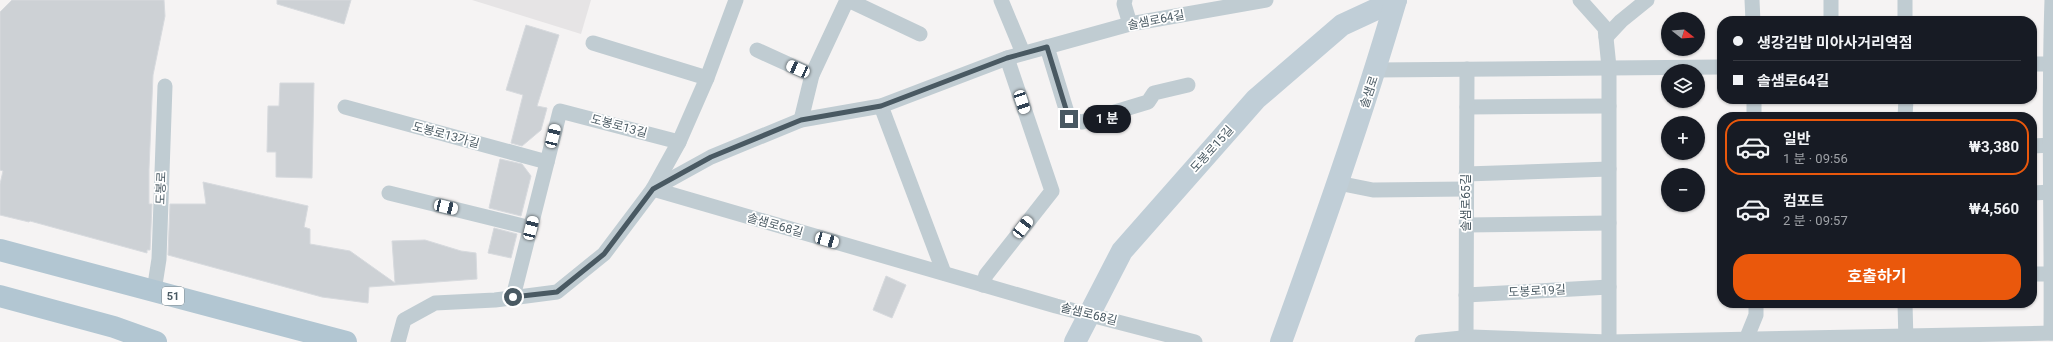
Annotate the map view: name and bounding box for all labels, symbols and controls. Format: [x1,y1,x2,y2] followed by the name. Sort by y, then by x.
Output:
[1126,8,1186,32] street label: 솔샘로64길
[1661,12,1705,56] north arrow
[1661,12,1705,212] map controls
[1757,34,1913,52] text: 생강김밥 미아사거리역점
[785,59,811,79] car
[1661,64,1705,108] button: layers
[1757,72,1829,90] text: 솔샘로64길
[1357,74,1381,110] street label: 솔샘로
[1013,89,1031,115] car
[1083,105,1131,133] callout: 1 분
[1060,110,1078,128] route end
[1096,111,1118,126] text: 1 분
[589,112,649,140] street label: 도봉로13길
[1661,116,1705,160] button: +
[411,119,481,151] street label: 도봉로13가길
[544,123,562,149] car
[1188,123,1236,175] street label: 도봉로15길
[1735,129,1771,165] icon: car
[1783,130,1811,148] text: 일반
[1969,138,2019,156] text: ₩3,380
[1783,151,1848,166] text: 1 분 · 09:56
[1661,168,1705,212] button: −
[153,171,169,205] street label: 도봉로
[1459,174,1473,232] street label: 솔샘로65길
[1735,191,1771,227] icon: car
[1783,192,1824,210] text: 컴포트
[433,198,459,216] car
[1969,200,2019,218] text: ₩4,560
[745,210,805,240] street label: 솔샘로68길
[1783,213,1848,228] text: 2 분 · 09:57
[1011,214,1035,240] car
[522,215,540,241] car
[814,231,840,249] car
[1733,254,2021,300] button: 호출하기
[1508,283,1566,299] street label: 도봉로19길
[162,287,184,305] road number: 51
[504,288,522,306] route start
[1059,300,1119,328] street label: 솔샘로68길

